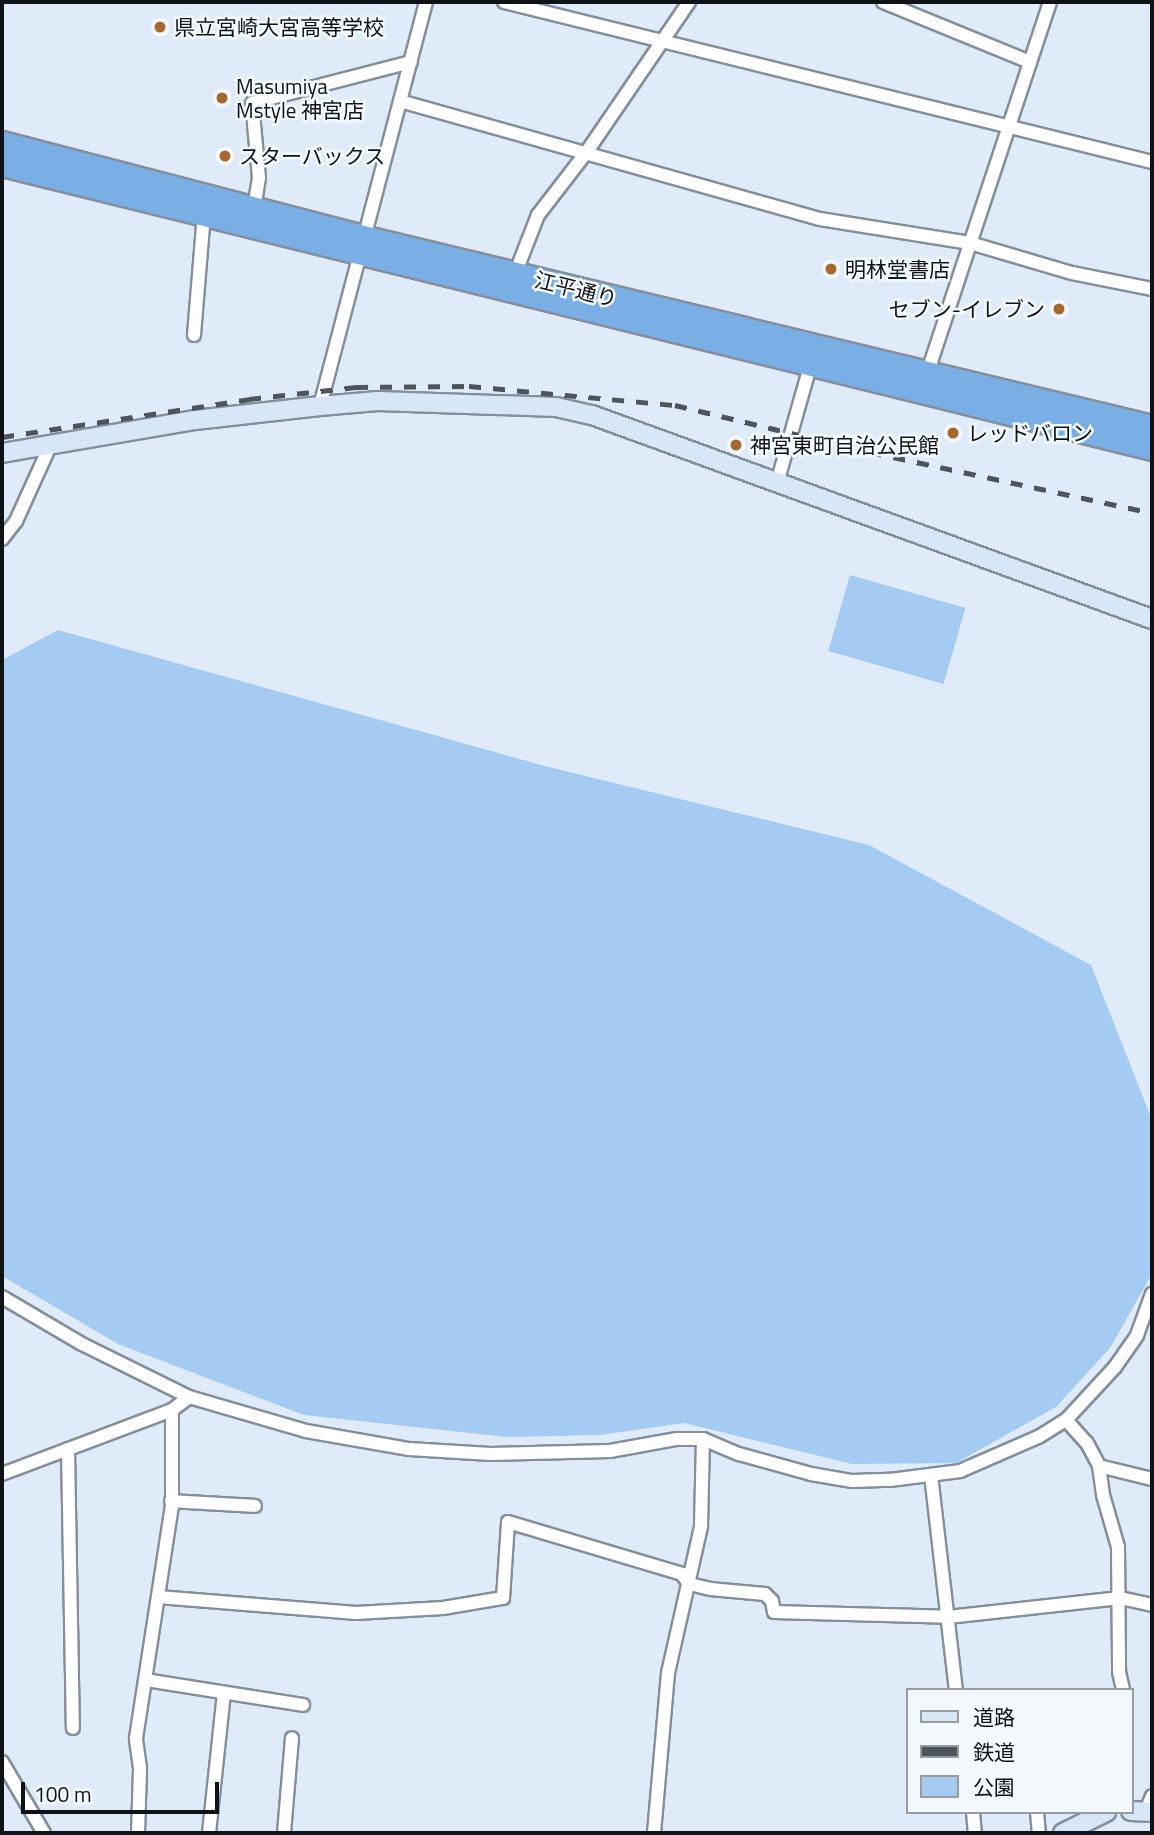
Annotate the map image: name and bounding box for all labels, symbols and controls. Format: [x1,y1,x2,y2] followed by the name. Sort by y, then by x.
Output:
[174,14,384,40] place label: 県立宮崎大宮高等学校
[152,19,168,35] marker: 県立宮崎大宮高等学校
[236,73,364,123] place label: Masumiya Mstyle 神宮店
[214,90,230,106] marker: Masumiya Mstyle 神宮店
[239,143,386,169] place label: スターバックス
[217,148,233,164] marker: スターバックス
[845,256,950,282] place label: 明林堂書店
[823,261,839,277] marker: 明林堂書店
[532,267,620,311] street label: 江平通り
[889,296,1045,322] place label: セブン-イレブン
[1051,301,1067,317] marker: セブン-イレブン
[967,420,1093,446] place label: レッドバロン
[945,425,961,441] marker: レッドバロン
[750,432,939,458] place label: 神宮東町自治公民館
[728,437,744,453] marker: 神宮東町自治公民館
[906,1688,1133,1814] legend
[973,1701,1015,1733] text: 道路
[973,1736,1015,1768] text: 鉄道
[24,1769,222,1813] scale bar
[973,1771,1015,1803] text: 公園
[34,1778,91,1810] text: 100 m

